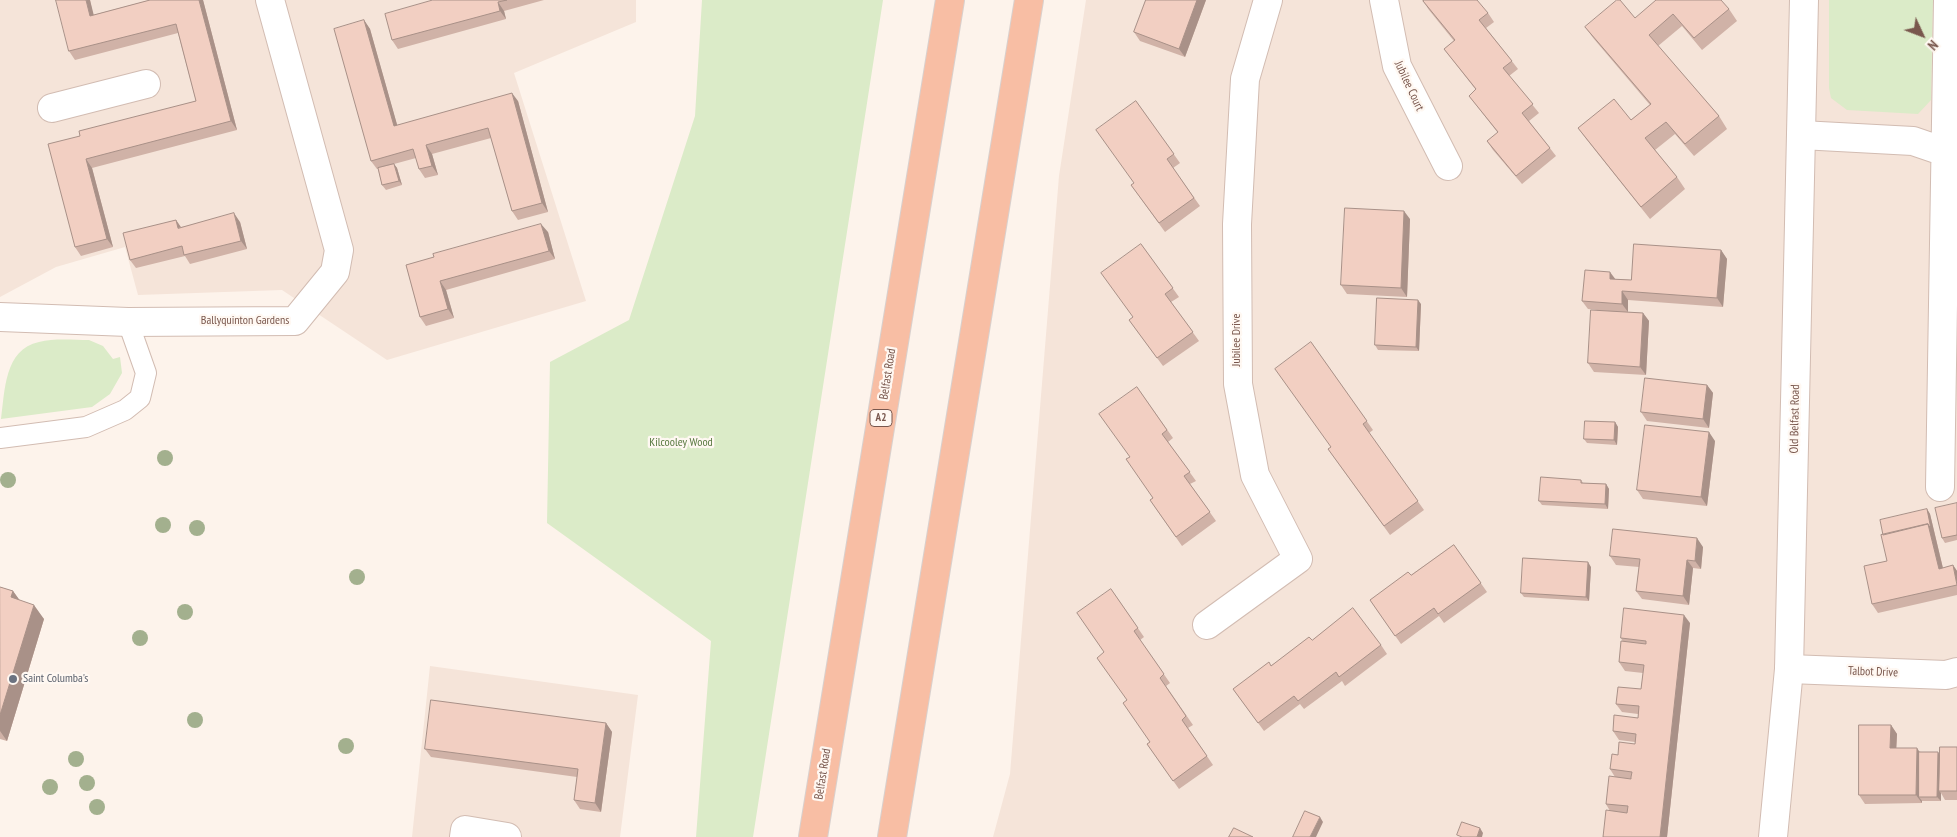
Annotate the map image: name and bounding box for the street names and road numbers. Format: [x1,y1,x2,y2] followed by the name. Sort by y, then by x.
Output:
[1391,59,1427,113] street label: Jubilee Court
[201,314,289,328] street label: Ballyquinton Gardens
[1230,314,1244,366] street label: Jubilee Drive
[877,347,899,401] street label: Belfast Road
[1787,384,1803,454] street label: Old Belfast Road
[870,409,892,426] road number: A2
[1848,664,1898,680] street label: Talbot Drive
[812,747,834,801] street label: Belfast Road

